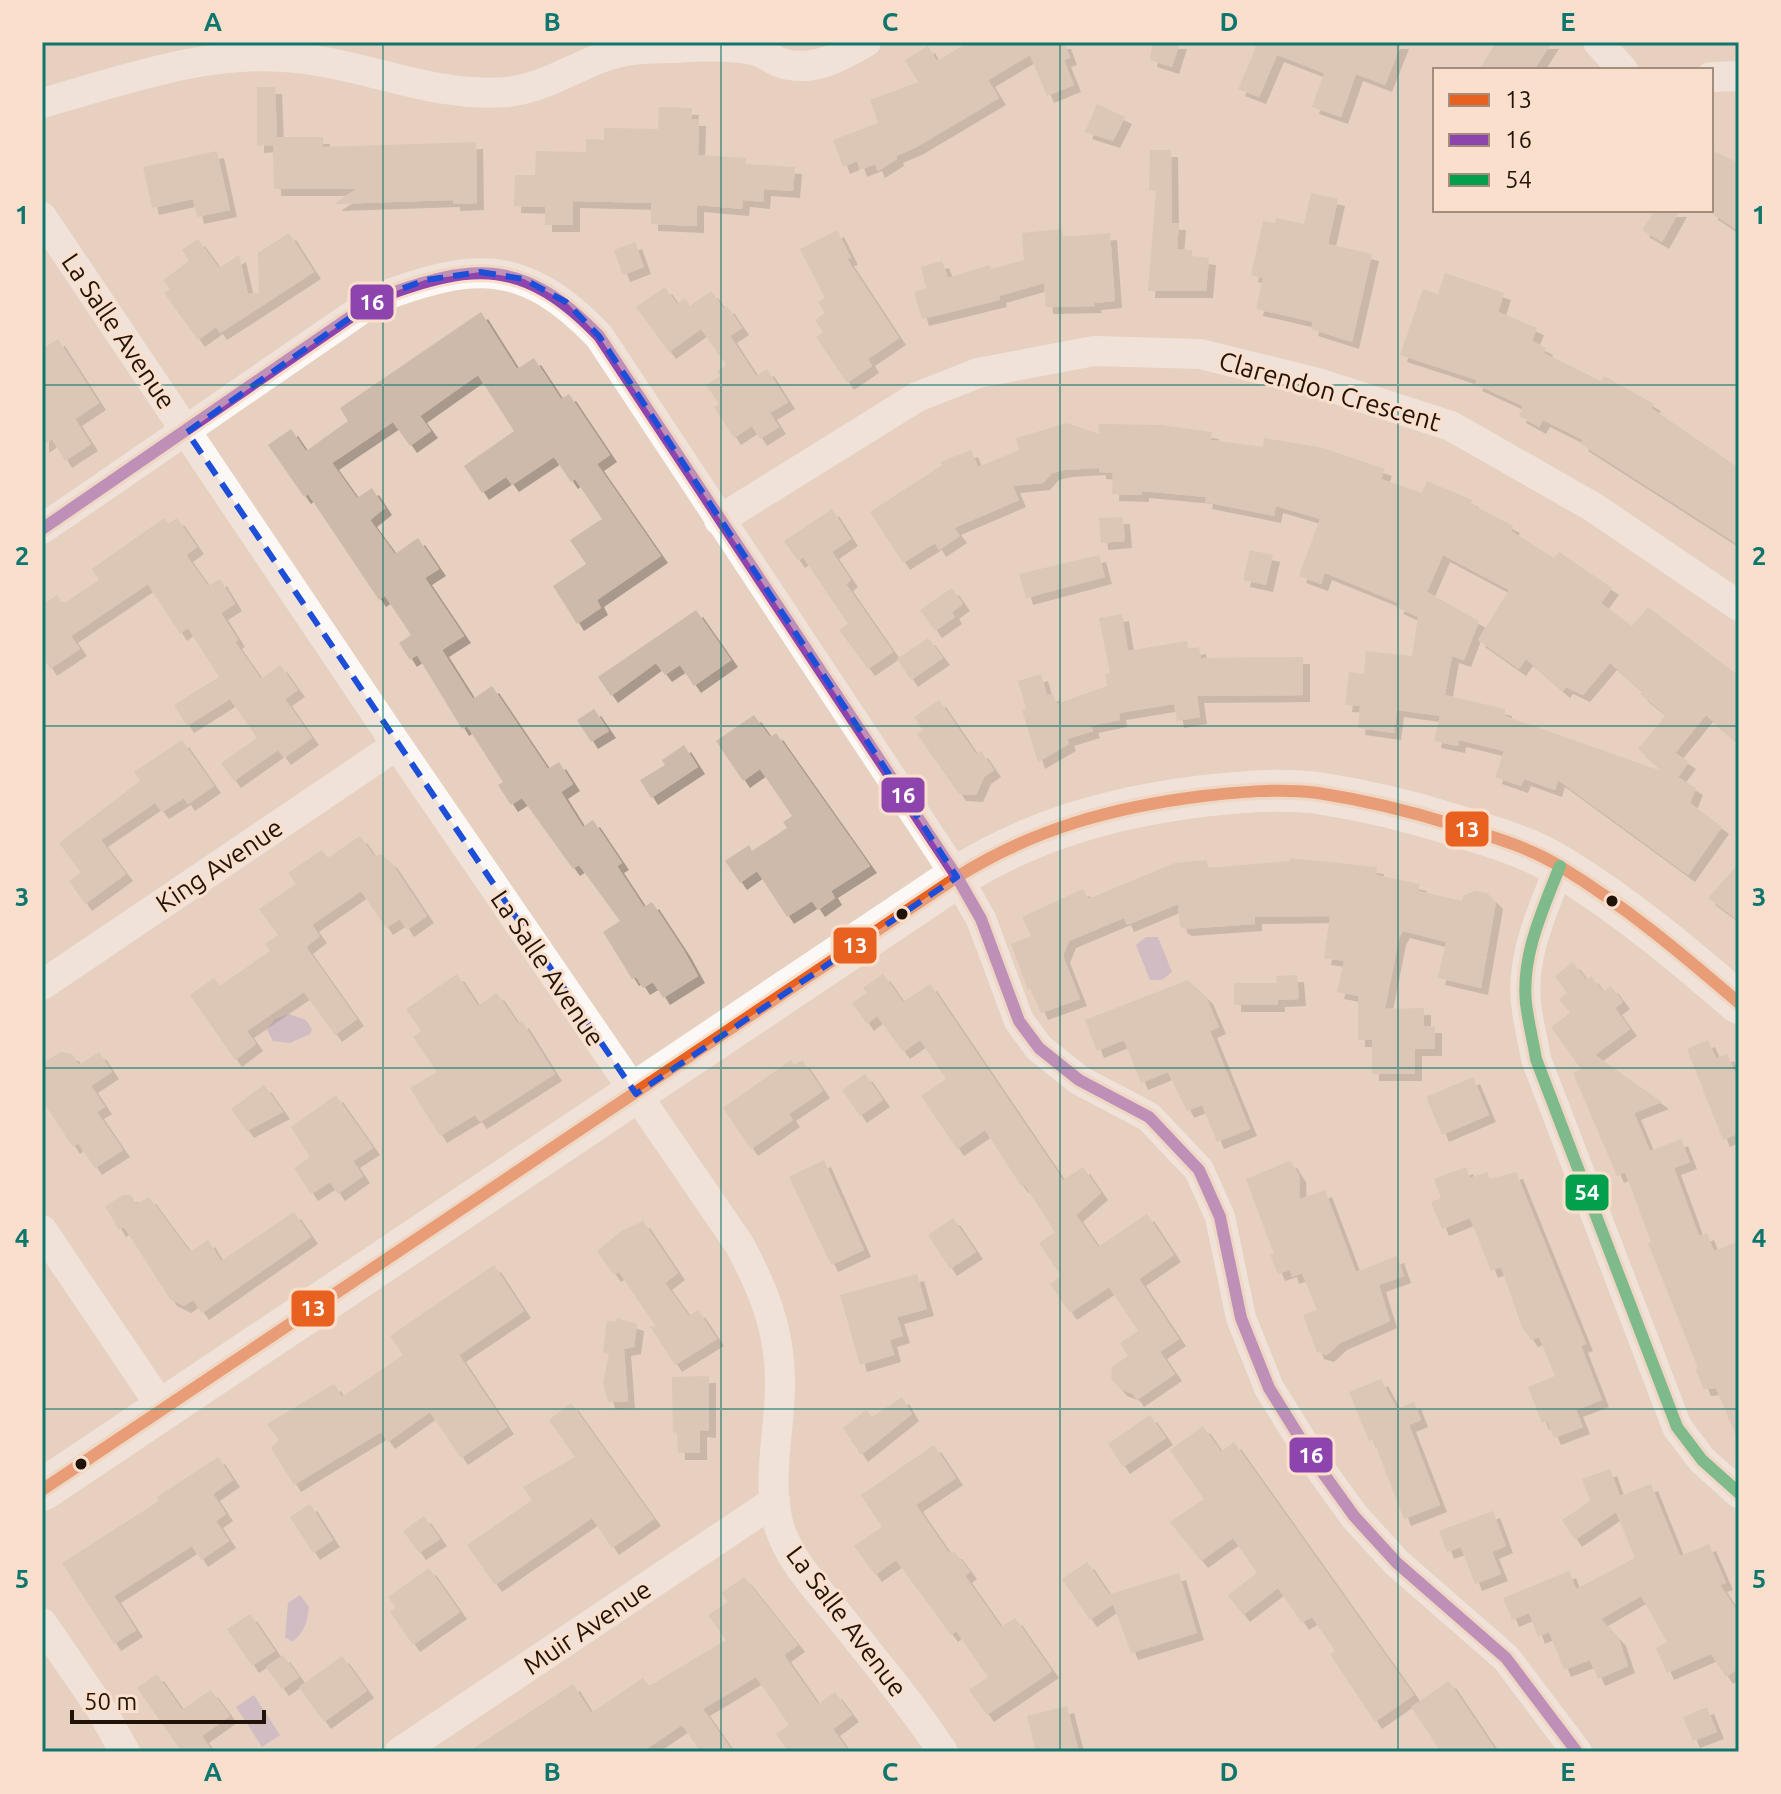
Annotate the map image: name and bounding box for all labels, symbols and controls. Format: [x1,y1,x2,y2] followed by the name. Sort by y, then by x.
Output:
[204,7,223,36] text: A
[543,7,561,36] text: B
[882,7,899,36] text: C
[1220,7,1238,36] text: D
[1560,7,1576,36] text: E
[1433,68,1713,212] legend
[1505,86,1532,113] text: 13
[1505,126,1532,153] text: 16
[1505,166,1532,193] text: 54
[15,200,29,229] text: 1
[1752,200,1766,229] text: 1
[56,248,182,414] street label: La Salle Avenue
[349,283,395,321] line badge: 16
[360,289,384,314] text: 16
[1216,345,1444,437] street label: Clarendon Crescent
[15,541,29,570] text: 2
[1752,541,1766,570] text: 2
[880,776,926,814] line badge: 16
[891,782,915,807] text: 16
[1444,810,1490,848] line badge: 13
[150,812,288,918] street label: King Avenue
[1455,816,1479,841] text: 13
[15,882,29,911] text: 3
[1752,882,1766,911] text: 3
[485,885,611,1051] street label: La Salle Avenue
[1604,893,1620,909] unlabelled marker
[894,906,910,922] unlabelled marker
[832,926,878,965] line badge: 13
[843,932,867,957] text: 13
[1564,1173,1610,1212] line badge: 54
[1575,1179,1599,1204] text: 54
[15,1223,29,1252] text: 4
[1752,1223,1766,1252] text: 4
[290,1289,336,1328] line badge: 13
[301,1295,325,1320] text: 13
[1288,1436,1334,1474] line badge: 16
[1299,1442,1323,1467] text: 16
[73,1456,89,1472] unlabelled marker
[781,1540,913,1702] street label: La Salle Avenue
[15,1564,29,1593] text: 5
[1752,1564,1766,1593] text: 5
[518,1574,656,1680] street label: Muir Avenue
[72,1674,264,1724] scale bar
[84,1688,137,1715] text: 50 m
[204,1757,223,1786] text: A
[543,1757,561,1786] text: B
[882,1757,899,1786] text: C
[1220,1757,1238,1786] text: D
[1560,1757,1576,1786] text: E

